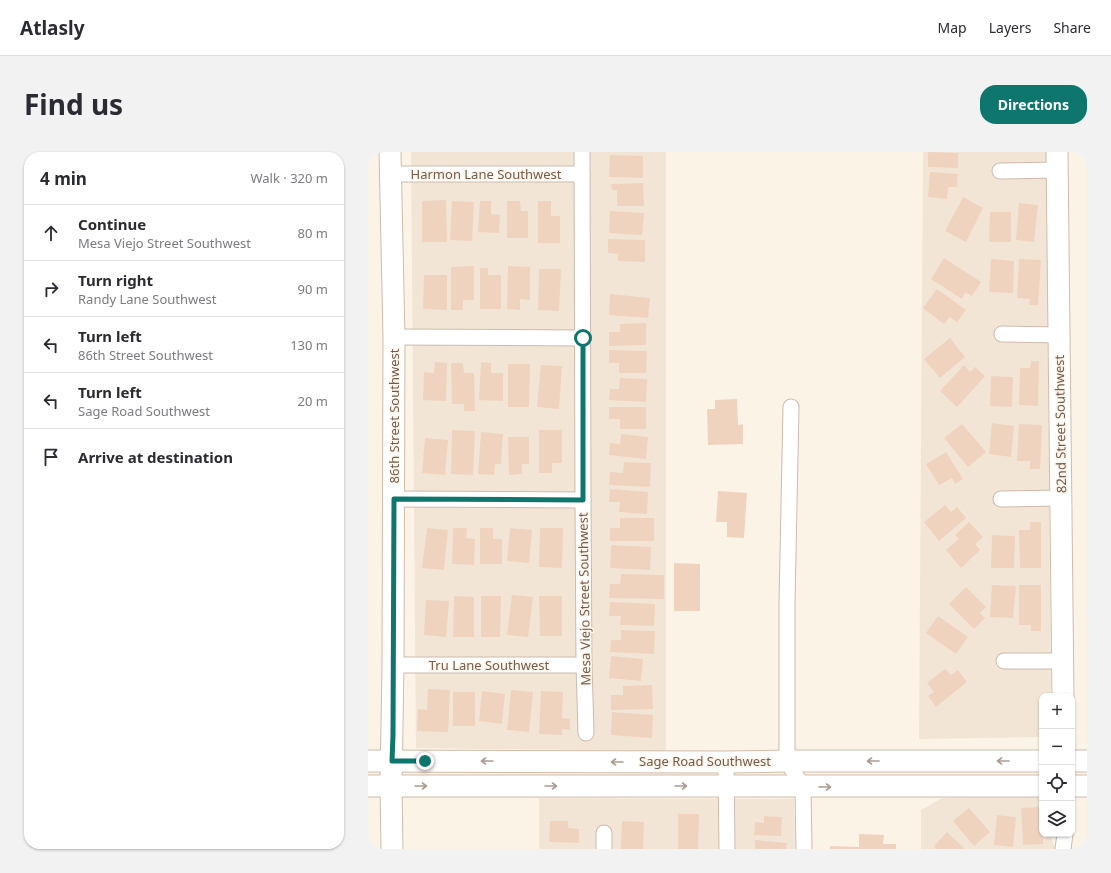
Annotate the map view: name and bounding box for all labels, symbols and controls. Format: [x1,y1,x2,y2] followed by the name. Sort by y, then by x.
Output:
[20,15,85,41] text: Atlasly
[938,18,967,37] text: Map
[989,18,1031,37] text: Layers
[1053,18,1091,37] text: Share
[24,85,123,123] text: Find us
[980,85,1087,124] button: Directions
[411,165,562,183] street label: Harmon Lane Southwest
[40,167,87,190] text: 4 min
[250,169,328,187] text: Walk · 320 m
[78,214,146,234] text: Continue
[40,222,62,244] icon: ahead
[298,224,328,242] text: 80 m
[78,234,251,252] text: Mesa Viejo Street Southwest
[78,270,153,290] text: Turn right
[40,278,62,300] icon: right
[298,280,328,298] text: 90 m
[78,290,217,308] text: Randy Lane Southwest
[78,326,142,346] text: Turn left
[574,329,592,347] route start
[40,334,62,356] icon: left
[290,336,328,354] text: 130 m
[78,346,213,364] text: 86th Street Southwest
[385,348,403,483] street label: 86th Street Southwest
[1050,354,1070,493] street label: 82nd Street Southwest
[78,382,142,402] text: Turn left
[40,390,62,412] icon: left
[298,392,328,410] text: 20 m
[78,402,210,420] text: Sage Road Southwest
[40,446,62,468] icon: arrive
[78,447,233,467] text: Arrive at destination
[573,512,595,686] street label: Mesa Viejo Street Southwest
[429,656,550,674] street label: Tru Lane Southwest
[1039,693,1075,837] map controls
[1039,693,1075,729] button: +
[1039,729,1075,765] button: −
[416,752,434,770] route end
[639,752,771,770] street label: Sage Road Southwest
[867,757,880,765] one-way arrow
[997,757,1010,765] one-way arrow
[481,758,494,765] one-way arrow
[611,758,624,766] one-way arrow
[1039,765,1075,801] button: locate
[414,782,427,790] one-way arrow
[544,782,557,790] one-way arrow
[674,782,687,790] one-way arrow
[818,783,831,791] one-way arrow
[1039,801,1075,837] button: layers

